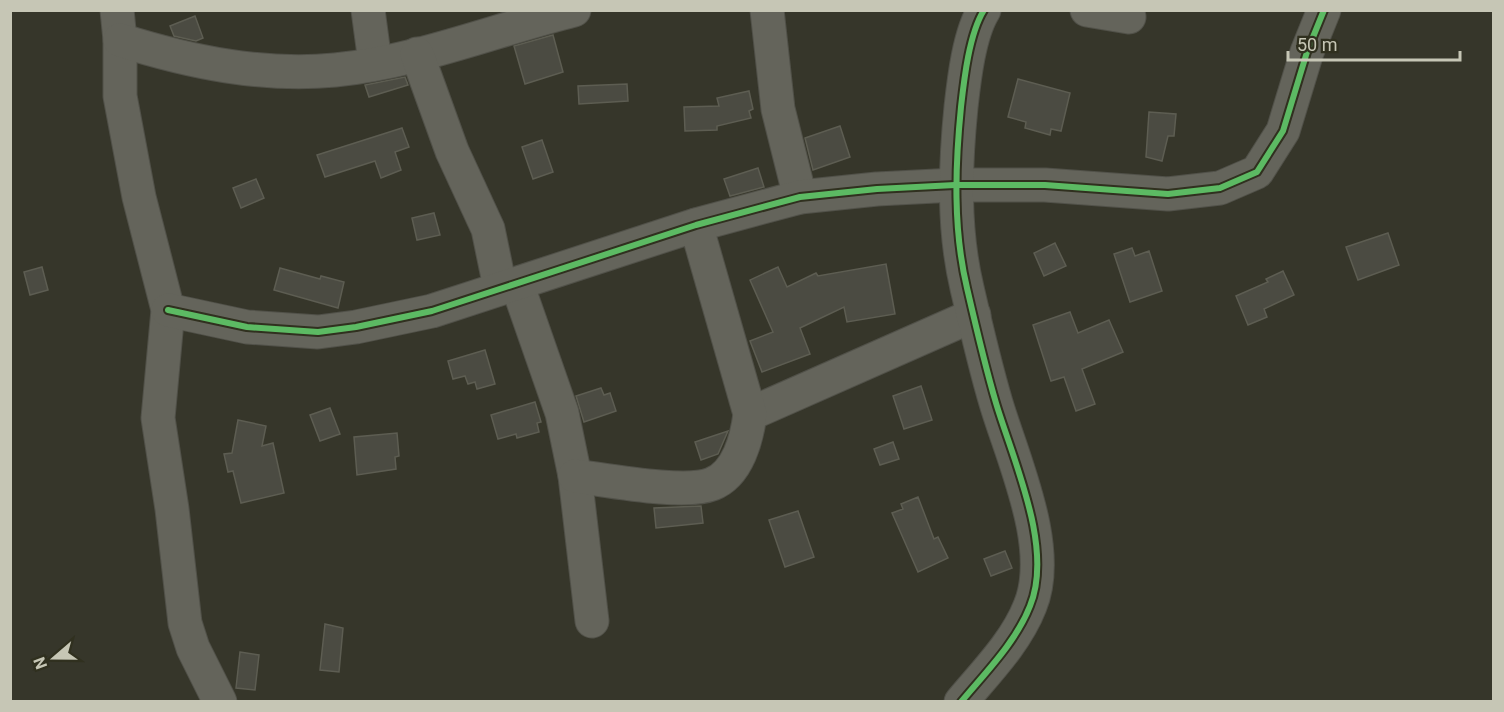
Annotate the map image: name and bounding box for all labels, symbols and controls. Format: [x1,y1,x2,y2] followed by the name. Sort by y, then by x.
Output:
[1288,24,1460,62] scale bar
[1297,34,1337,55] text: 50 m
[24,628,84,688] north arrow
[30,654,51,672] text: N

